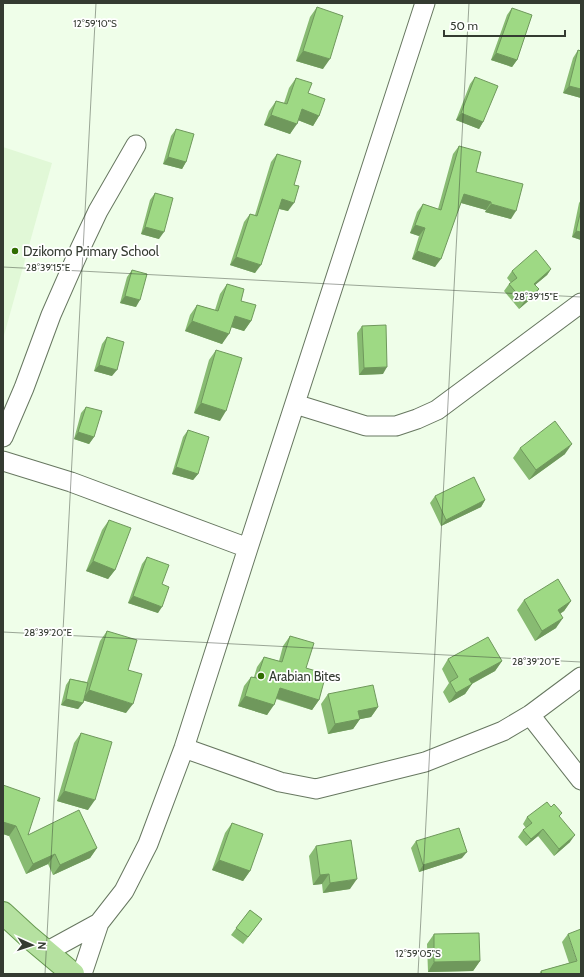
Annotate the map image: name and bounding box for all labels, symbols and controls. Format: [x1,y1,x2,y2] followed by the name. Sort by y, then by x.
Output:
[444,12,565,38] scale bar
[73,17,117,30] text: 12°59'10"S
[450,18,478,33] text: 50 m
[23,243,159,259] place label: Dzikomo Primary School
[10,246,20,256] marker: Dzikomo Primary School
[26,261,71,274] text: 28°39'15"E
[514,290,559,303] text: 28°39'15"E
[24,626,72,639] text: 28°39'20"E
[512,655,560,668] text: 28°39'20"E
[269,668,341,684] place label: Arabian Bites
[256,671,266,681] marker: Arabian Bites
[12,925,52,965] north arrow
[35,941,49,950] text: N
[395,947,441,960] text: 12°59'05"S

